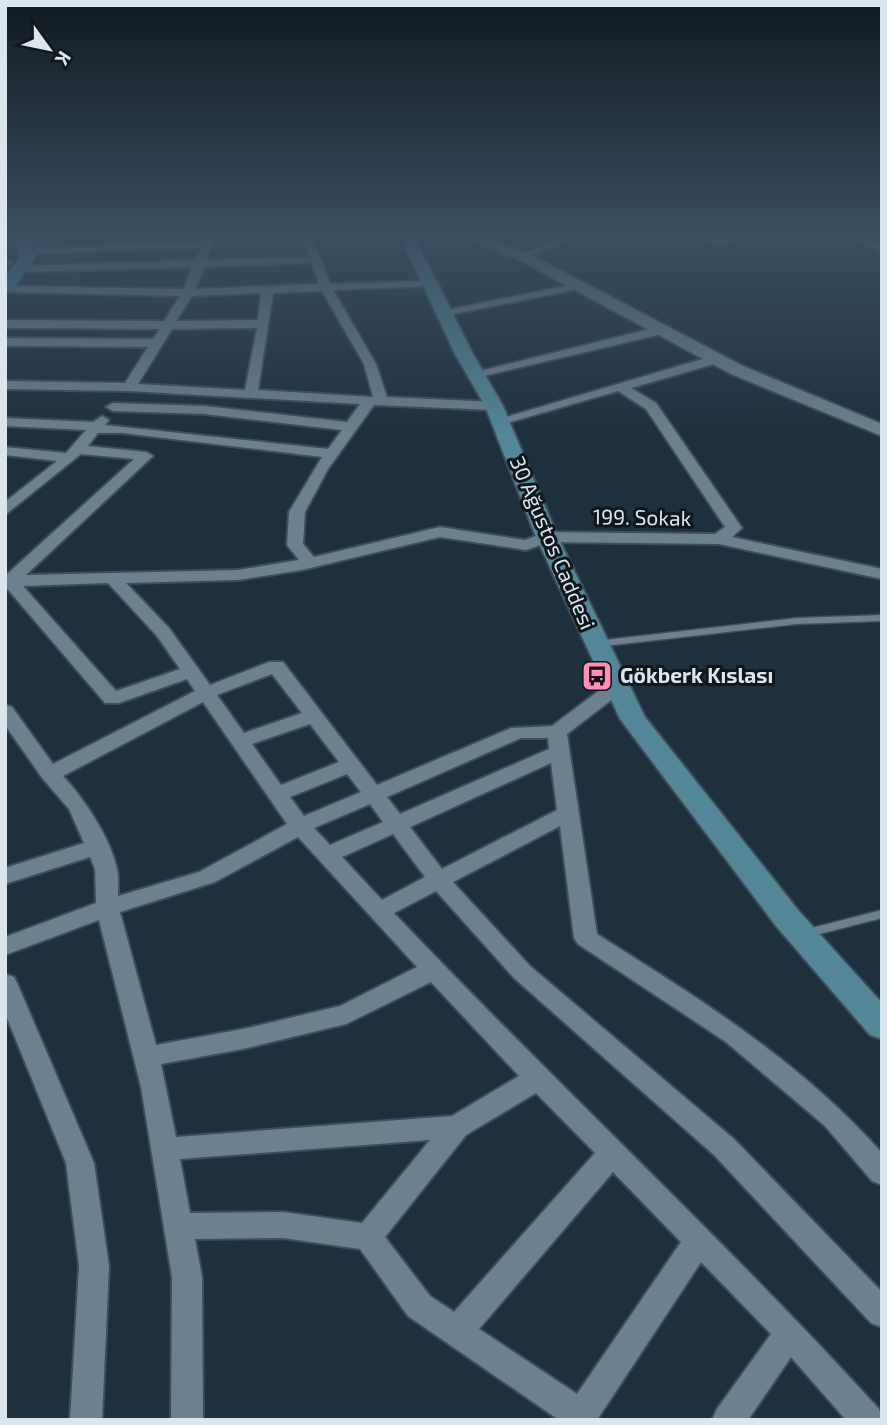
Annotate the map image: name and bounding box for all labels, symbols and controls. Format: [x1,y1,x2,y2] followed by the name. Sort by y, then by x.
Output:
[14,14,84,84] north arrow
[51,47,77,70] text: K
[506,452,601,633] street label: 30 Ağustos Caddesi
[593,503,692,530] street label: 199. Sokak
[580,659,614,693] bus stop icon: Gökberk Kıslası
[620,662,773,687] place label: Gökberk Kıslası

